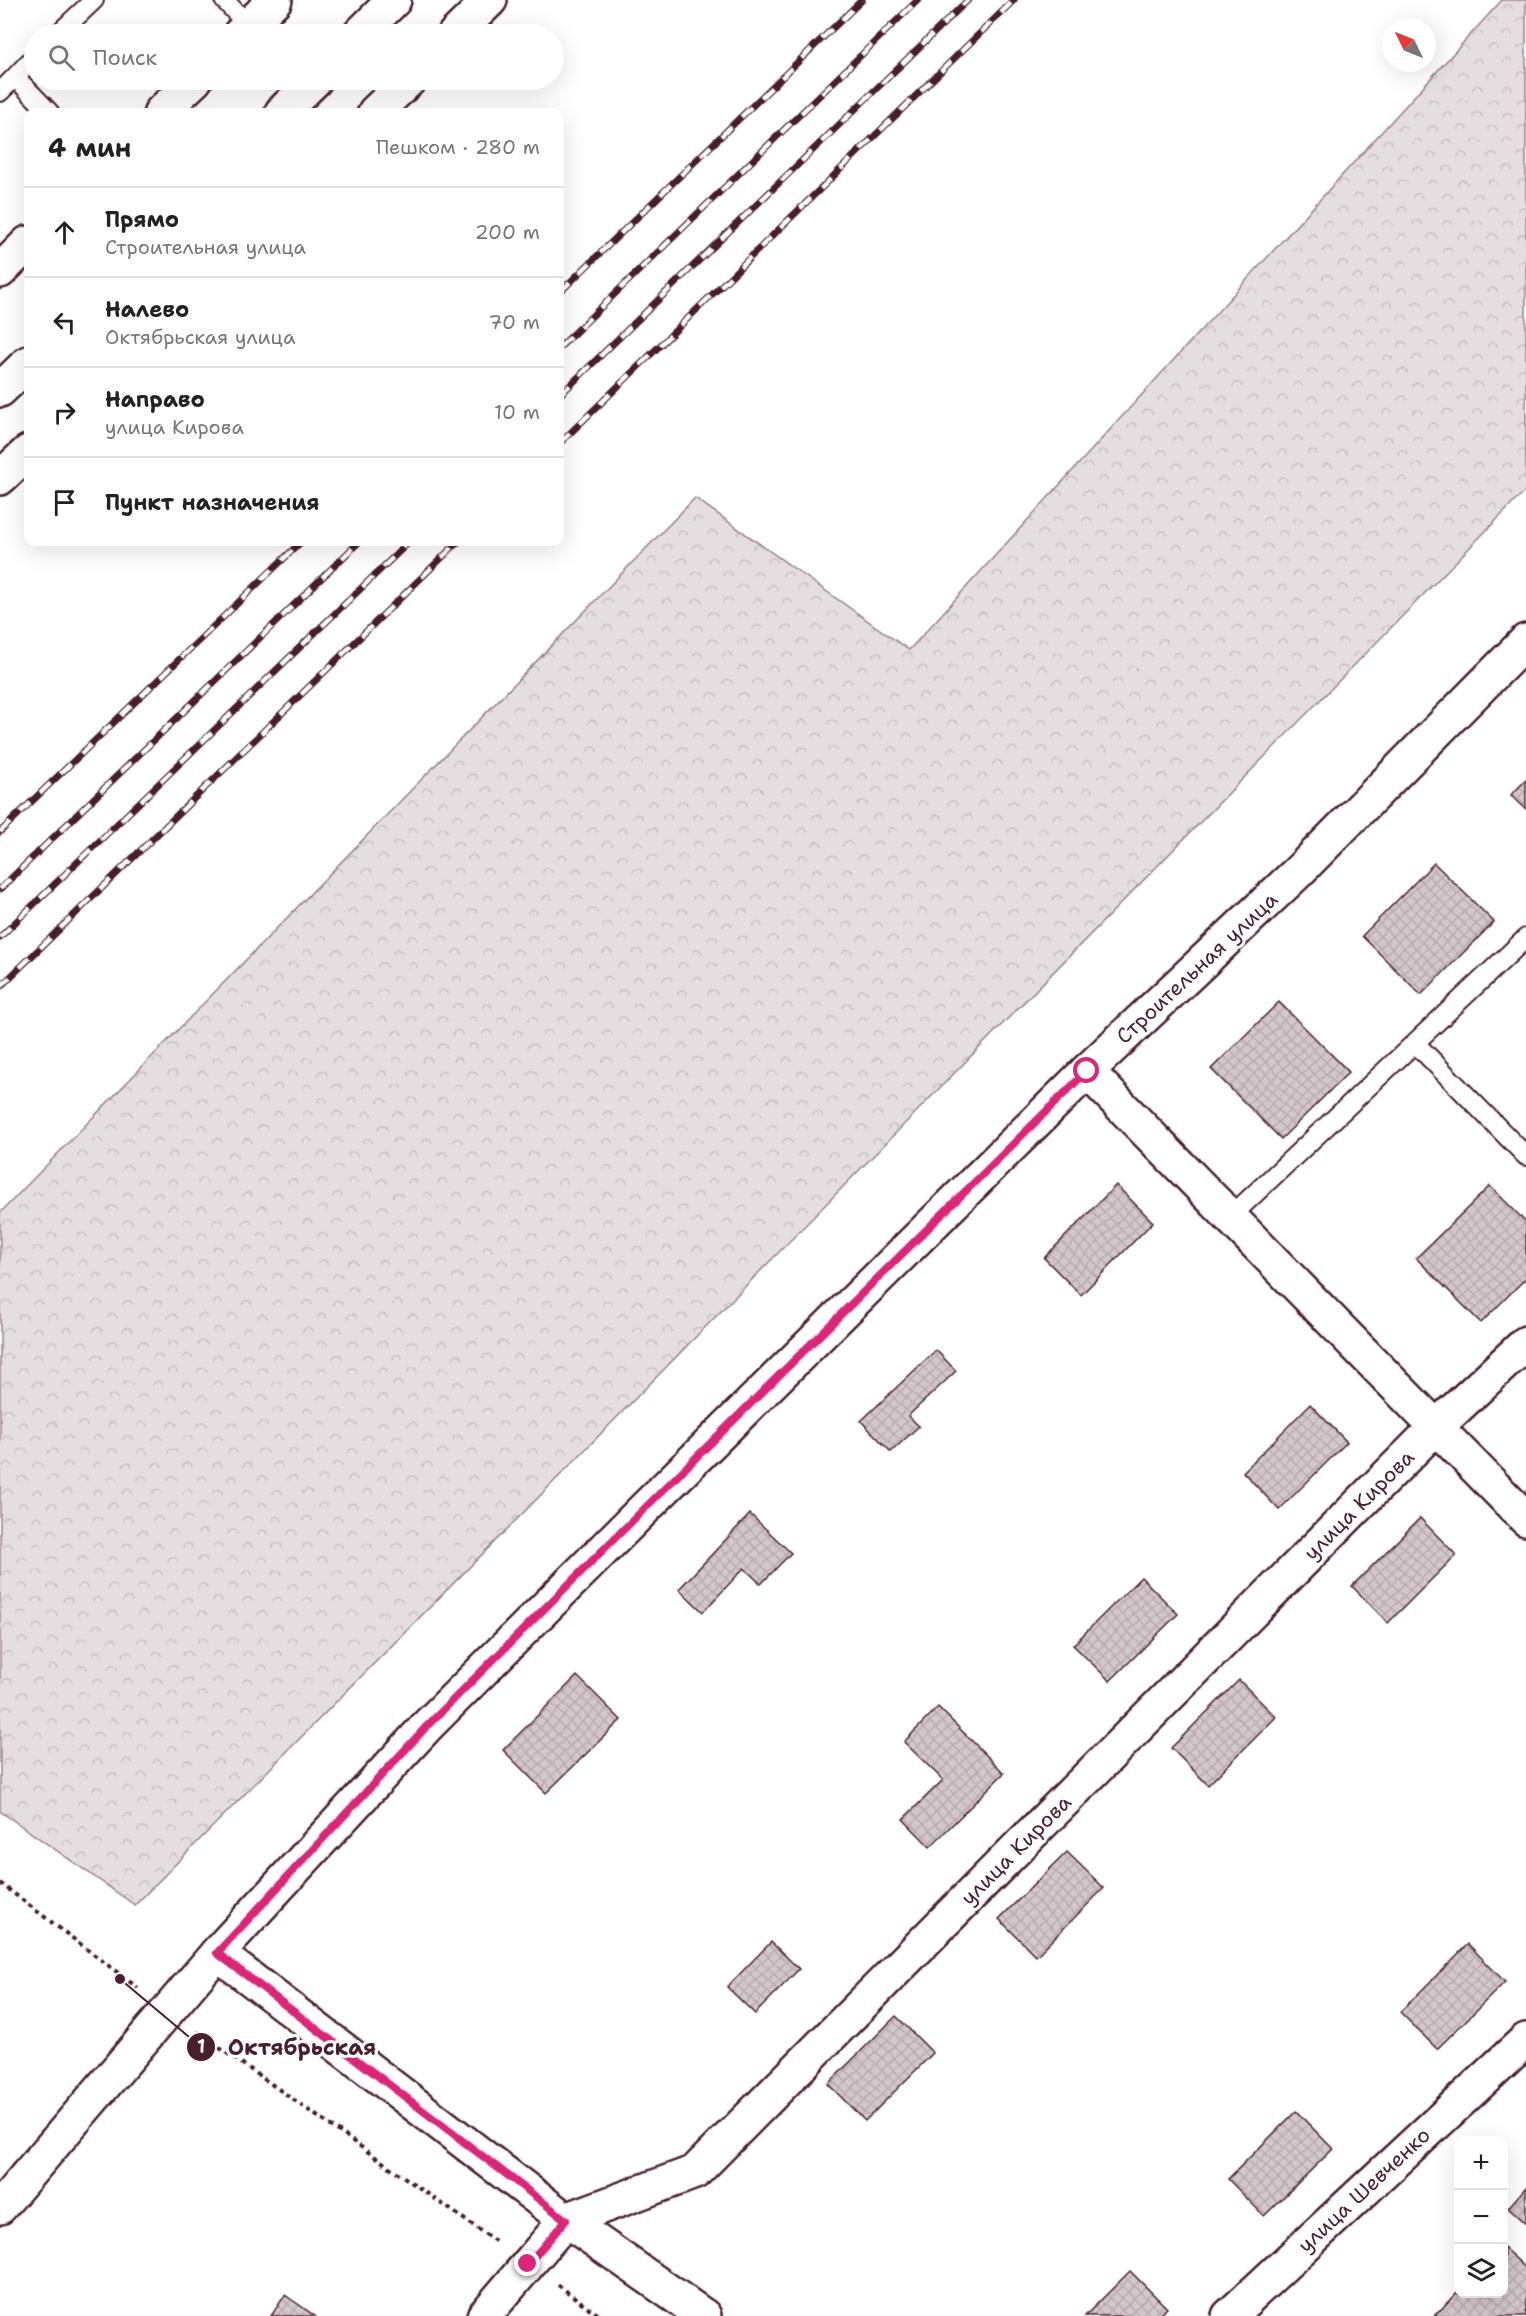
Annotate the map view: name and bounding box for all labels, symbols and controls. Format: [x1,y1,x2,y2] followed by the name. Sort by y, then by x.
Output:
[1382,18,1436,72] north arrow
[24,24,564,90] search box
[45,41,78,74] icon: search
[93,43,157,72] text: Поиск
[48,130,131,165] text: 4 мин
[376,134,540,160] text: Пешком · 280 m
[105,205,179,234] text: Прямо
[48,216,81,249] icon: ahead
[475,219,540,245] text: 200 m
[105,234,306,260] text: Строительная улица
[105,295,189,324] text: Налево
[48,306,81,339] icon: left
[488,309,540,335] text: 70 m
[105,324,295,350] text: Октябрьская улица
[105,385,205,414] text: Направо
[48,396,81,429] icon: right
[494,399,540,425] text: 10 m
[105,414,244,440] text: улица Кирова
[48,486,81,519] icon: arrive
[105,488,319,517] text: Пункт назначения
[1110,886,1284,1050] street label: Строительная улица
[1073,1057,1099,1083] route start
[1298,1444,1420,1566] street label: улица Кирова
[955,1789,1077,1911] street label: улица Кирова
[186,2027,389,2067] callout: Октябрьская
[228,2033,376,2062] text: Октябрьская
[197,2035,205,2059] text: 1
[1292,2121,1436,2259] street label: улица Шевченко
[1454,2136,1508,2298] map controls
[1454,2136,1508,2190] button: +
[1454,2190,1508,2244] button: −
[1454,2244,1508,2298] button: layers
[514,2250,540,2276] route end

